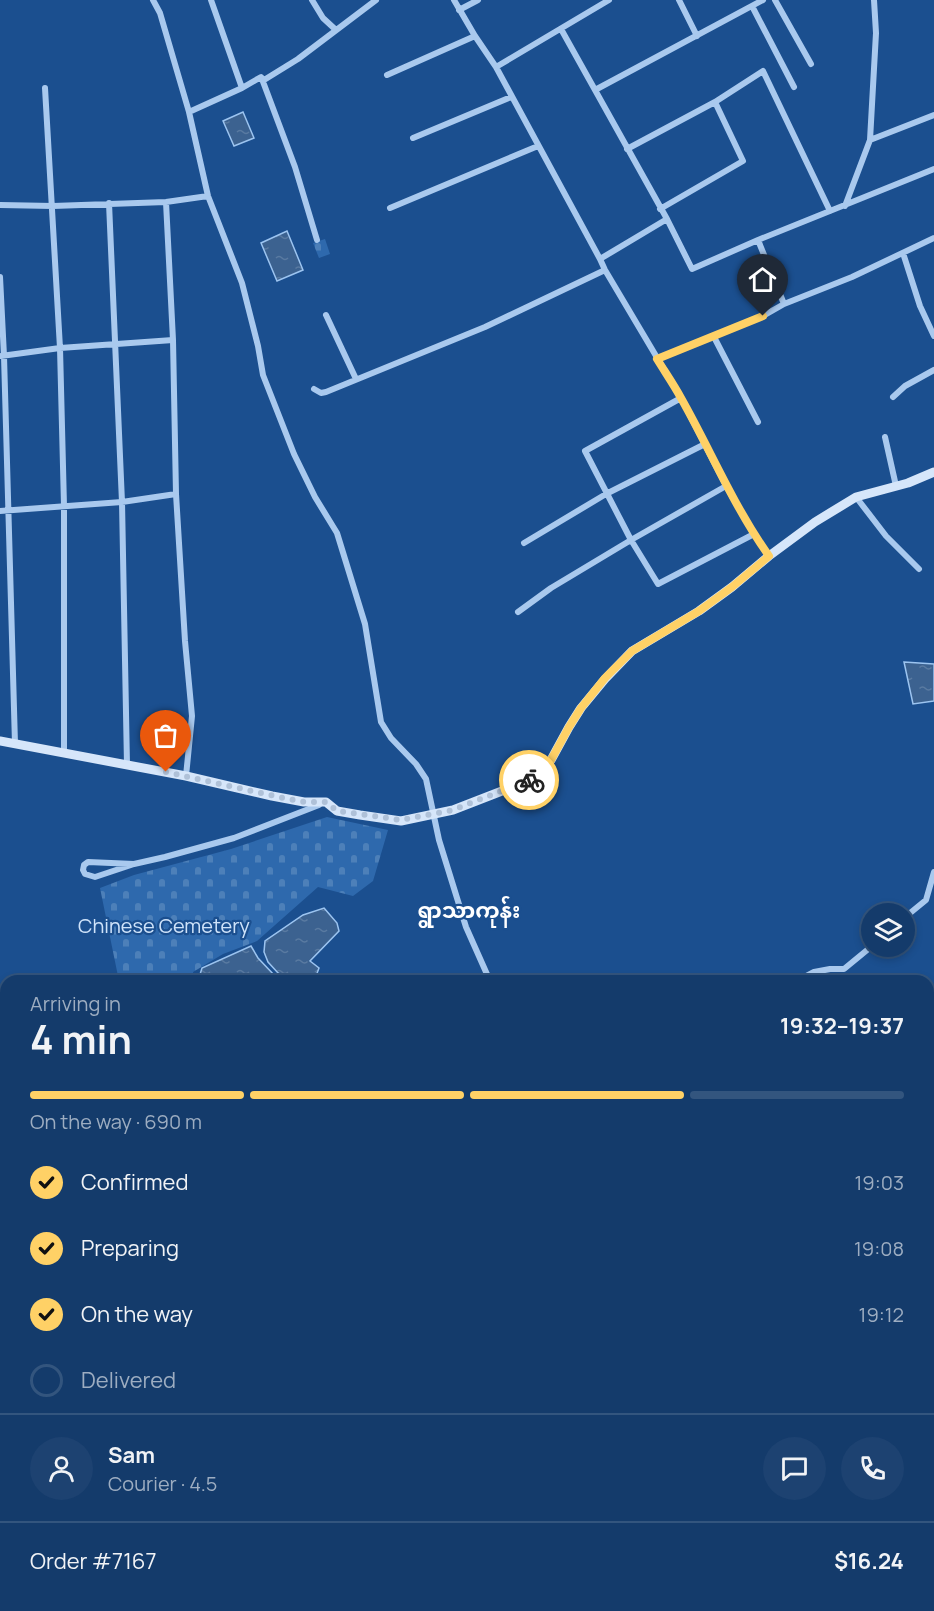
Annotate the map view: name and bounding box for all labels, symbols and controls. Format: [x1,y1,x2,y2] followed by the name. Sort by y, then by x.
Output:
[737,254,788,316] pin
[746,263,779,296] icon: home
[140,710,191,772] pin
[149,719,182,752] icon: bag
[499,750,559,810] courier
[513,764,546,797] icon: bike
[417,895,521,928] district label: ရွာသာကုန်း
[861,903,915,957] map controls
[861,903,915,957] button: layers
[78,912,250,939] park label: Chinese Cemetery
[30,990,121,1017] text: Arriving in
[780,1011,904,1041] text: 19:32–19:37
[30,1012,132,1066] text: 4 min
[30,1108,202,1135] text: On the way · 690 m
[30,1166,63,1199] icon: check
[81,1167,189,1197] text: Confirmed
[855,1169,904,1196] text: 19:03
[30,1232,63,1265] icon: check
[81,1233,179,1263] text: Preparing
[854,1235,904,1262] text: 19:08
[30,1298,63,1331] icon: check
[81,1299,193,1329] text: On the way
[859,1301,904,1328] text: 19:12
[81,1365,176,1395] text: Delivered
[30,1437,93,1500] button: person
[763,1437,826,1500] button: chat
[841,1437,904,1500] button: phone
[108,1440,155,1470] text: Sam
[108,1470,217,1497] text: Courier · 4.5
[30,1546,156,1576] text: Order #7167
[834,1546,904,1576] text: $16.24

